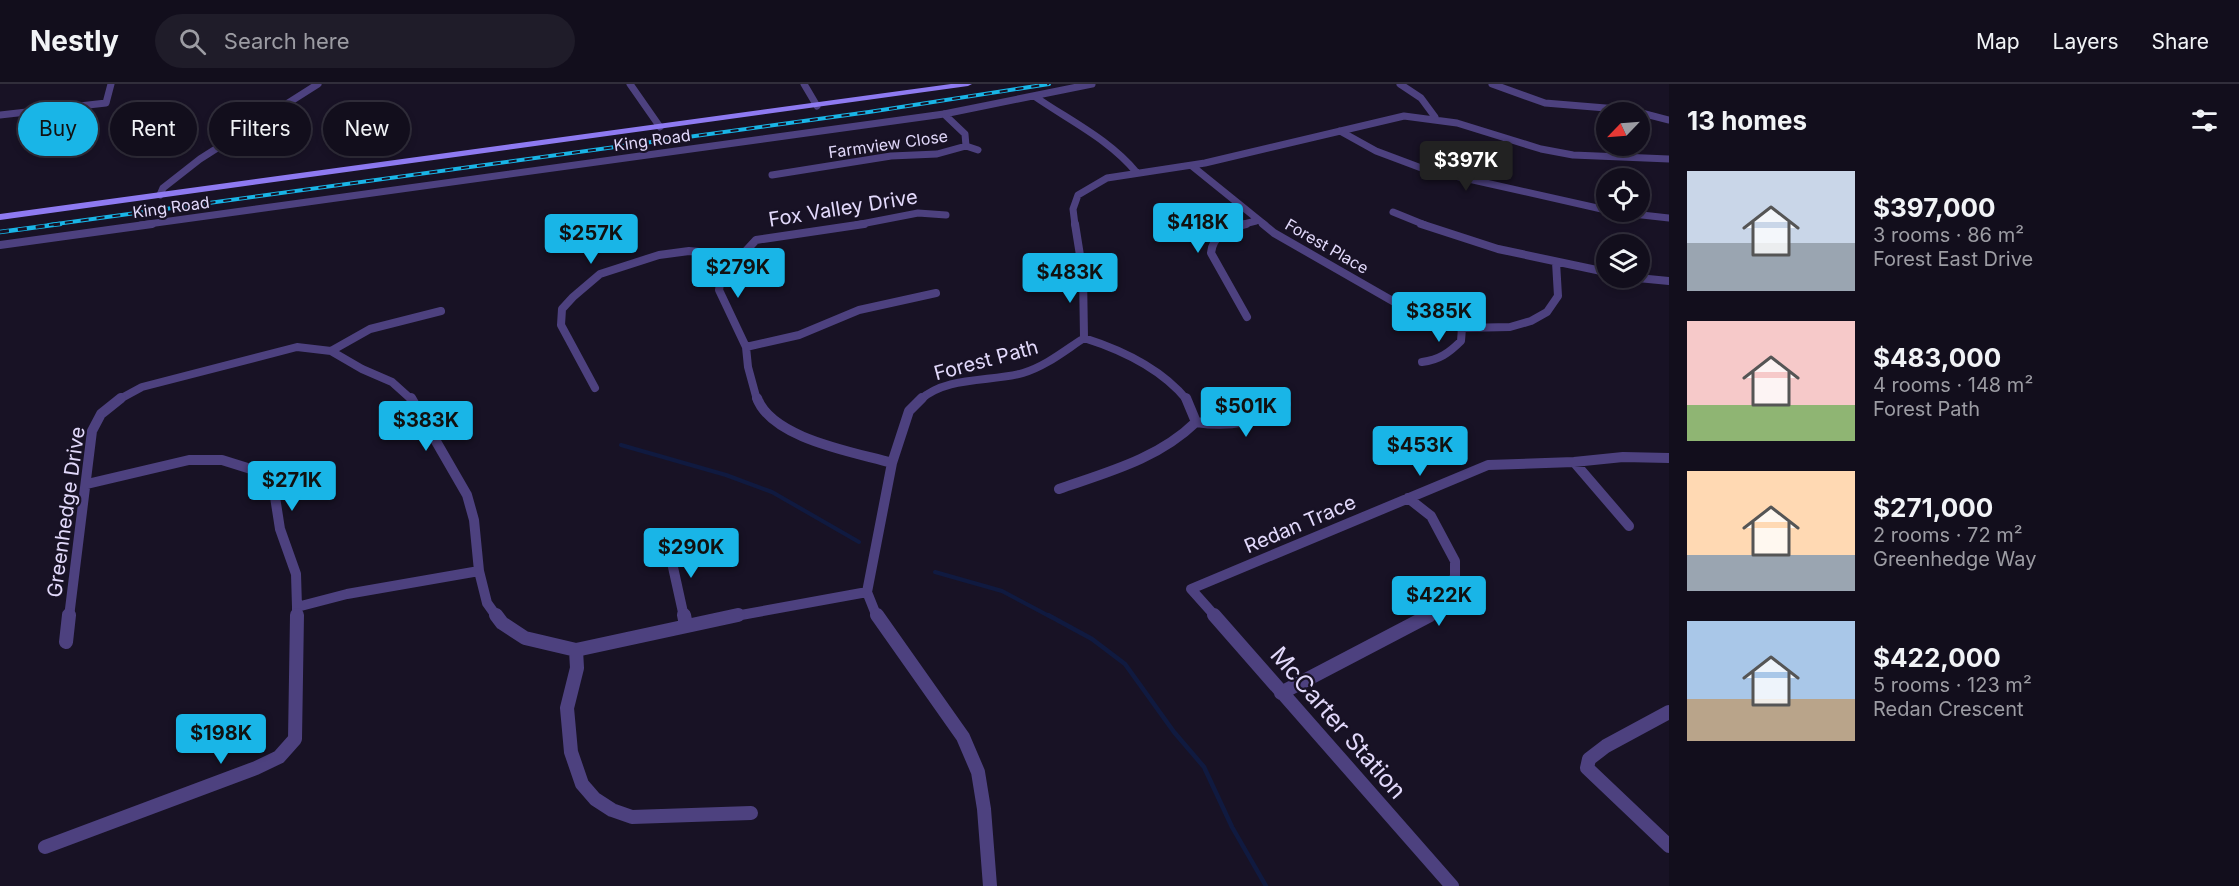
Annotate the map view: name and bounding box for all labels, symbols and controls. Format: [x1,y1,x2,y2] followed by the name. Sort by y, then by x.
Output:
[155,14,575,68] search box
[30,24,119,58] text: Nestly
[176,25,209,58] icon: search
[224,28,350,54] text: Search here
[1976,29,2020,54] text: Map
[2053,29,2119,54] text: Layers
[2152,29,2209,54] text: Share
[18,102,98,156] chip: Buy
[110,102,197,156] chip: Rent
[209,102,311,156] chip: Filters
[323,102,410,156] chip: New
[1596,102,1650,156] north arrow
[1596,102,1650,288] map controls
[2188,104,2221,137] icon: filters
[1687,105,1807,136] text: 13 homes
[612,125,692,155] street label: King Road
[827,126,949,162] street label: Farmview Close
[1424,141,1508,192] pin: $397K
[1434,148,1498,172] text: $397K
[1596,168,1650,222] button: locate
[767,184,919,232] street label: Fox Valley Drive
[131,192,211,222] street label: King Road
[1873,192,1996,223] text: $397,000
[1735,195,1807,267] icon: home
[1156,203,1240,254] pin: $418K
[1167,210,1229,234] text: $418K
[549,214,633,265] pin: $257K
[1282,214,1372,278] street label: Forest Place
[559,221,623,245] text: $257K
[1873,223,2024,247] text: 3 rooms · 86 m²
[1596,234,1650,288] button: layers
[1873,247,2033,271] text: Forest East Drive
[696,248,780,299] pin: $279K
[1028,253,1112,304] pin: $483K
[706,255,770,279] text: $279K
[1037,260,1103,284] text: $483K
[1397,292,1481,343] pin: $385K
[1406,299,1472,323] text: $385K
[931,335,1041,385] street label: Forest Path
[1873,342,2001,373] text: $483,000
[1735,345,1807,417] icon: home
[1873,373,2033,397] text: 4 rooms · 148 m²
[1204,387,1288,438] pin: $501K
[1215,394,1277,418] text: $501K
[1873,397,1980,421] text: Forest Path
[384,401,468,452] pin: $383K
[393,408,459,432] text: $383K
[42,425,90,599] street label: Greenhedge Drive
[1378,426,1462,477] pin: $453K
[1387,433,1453,457] text: $453K
[250,461,334,512] pin: $271K
[262,468,322,492] text: $271K
[1241,490,1359,558] street label: Redan Trace
[1873,492,1993,523] text: $271,000
[1735,495,1807,567] icon: home
[1873,523,2023,547] text: 2 rooms · 72 m²
[649,528,733,579] pin: $290K
[658,535,724,559] text: $290K
[1873,547,2036,571] text: Greenhedge Way
[1397,576,1481,627] pin: $422K
[1406,583,1472,607] text: $422K
[1264,641,1412,805] street label: McCarter Station
[1873,642,2001,673] text: $422,000
[1735,645,1807,717] icon: home
[1873,673,2032,697] text: 5 rooms · 123 m²
[1873,697,2024,721] text: Redan Crescent
[179,714,263,765] pin: $198K
[190,721,252,745] text: $198K

